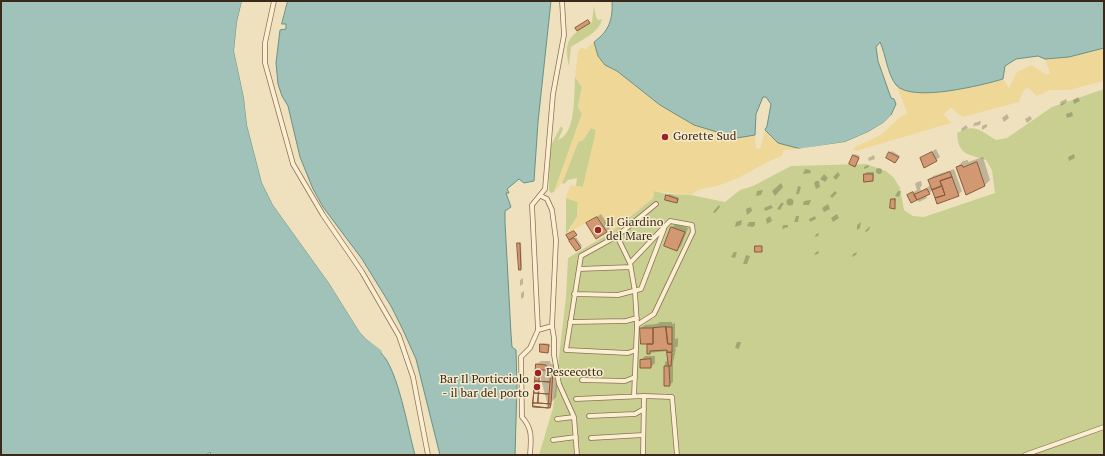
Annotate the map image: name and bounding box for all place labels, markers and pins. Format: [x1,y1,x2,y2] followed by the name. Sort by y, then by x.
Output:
[673,130,736,144] place label: Gorette Sud
[660,132,670,142] marker: Gorette Sud
[606,216,663,244] place label: Il Giardino del Mare
[593,225,603,235] marker: Il Giardino del Mare
[546,366,603,380] place label: Pescecotto
[533,368,543,378] marker: Pescecotto
[440,373,529,401] place label: Bar Il Porticciolo - il bar del porto
[532,382,542,392] marker: Bar Il Porticciolo - il bar del porto

